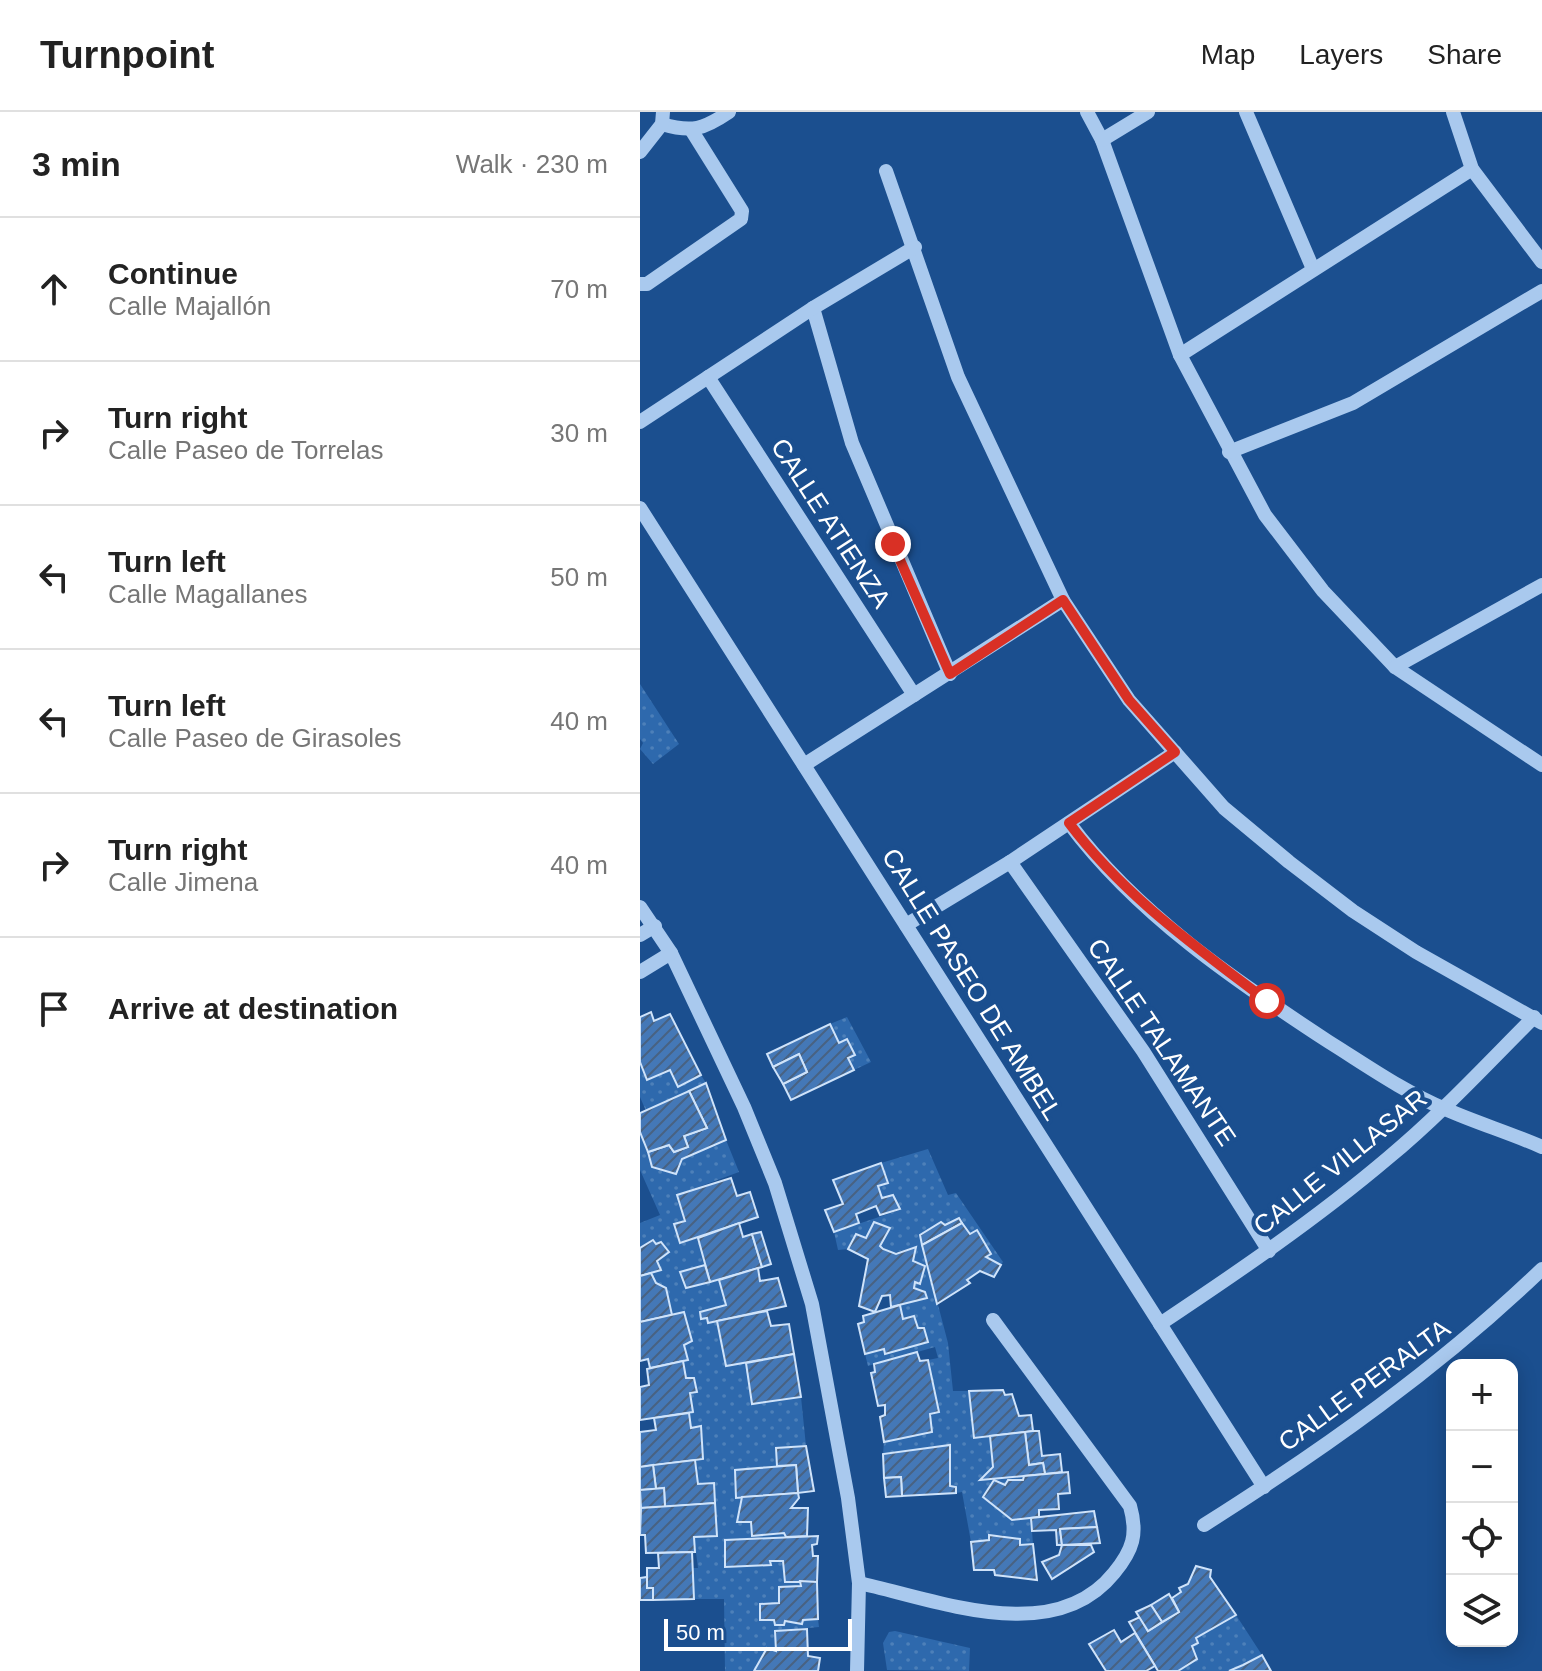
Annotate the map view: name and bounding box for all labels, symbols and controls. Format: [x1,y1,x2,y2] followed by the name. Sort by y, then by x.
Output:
[40,34,214,76] text: Turnpoint
[1201,39,1255,70] text: Map
[1299,39,1383,70] text: Layers
[1427,39,1502,70] text: Share
[32,145,121,183] text: 3 min
[456,149,608,179] text: Walk · 230 m
[108,257,238,290] text: Continue
[32,267,76,311] icon: ahead
[550,274,608,304] text: 70 m
[108,291,271,321] text: Calle Majallón
[108,401,247,434] text: Turn right
[32,411,76,455] icon: right
[550,418,608,448] text: 30 m
[765,433,897,614] street label: CALLE ATIENZA
[108,435,384,465] text: Calle Paseo de Torrelas
[875,526,911,562] route end
[108,545,226,578] text: Turn left
[32,555,76,599] icon: left
[550,562,608,592] text: 50 m
[108,579,307,609] text: Calle Magallanes
[108,689,226,722] text: Turn left
[32,699,76,743] icon: left
[550,706,608,736] text: 40 m
[108,723,401,753] text: Calle Paseo de Girasoles
[108,833,247,866] text: Turn right
[32,843,76,887] icon: right
[876,843,1068,1125] street label: CALLE PASEO DE AMBEL
[550,850,608,880] text: 40 m
[108,867,258,897] text: Calle Jimena
[1082,933,1242,1151] street label: CALLE TALAMANTE
[1249,983,1285,1019] route start
[32,987,76,1031] icon: arrive
[108,992,398,1025] text: Arrive at destination
[1247,1083,1433,1241] street label: CALLE VILLASAR
[1273,1312,1456,1457] street label: CALLE PERALTA
[1446,1359,1518,1647] map controls
[1446,1359,1518,1431] button: +
[1446,1431,1518,1503] button: −
[1446,1503,1518,1575] button: locate
[1446,1575,1518,1647] button: layers
[664,1615,852,1651] scale bar
[676,1620,725,1645] text: 50 m

